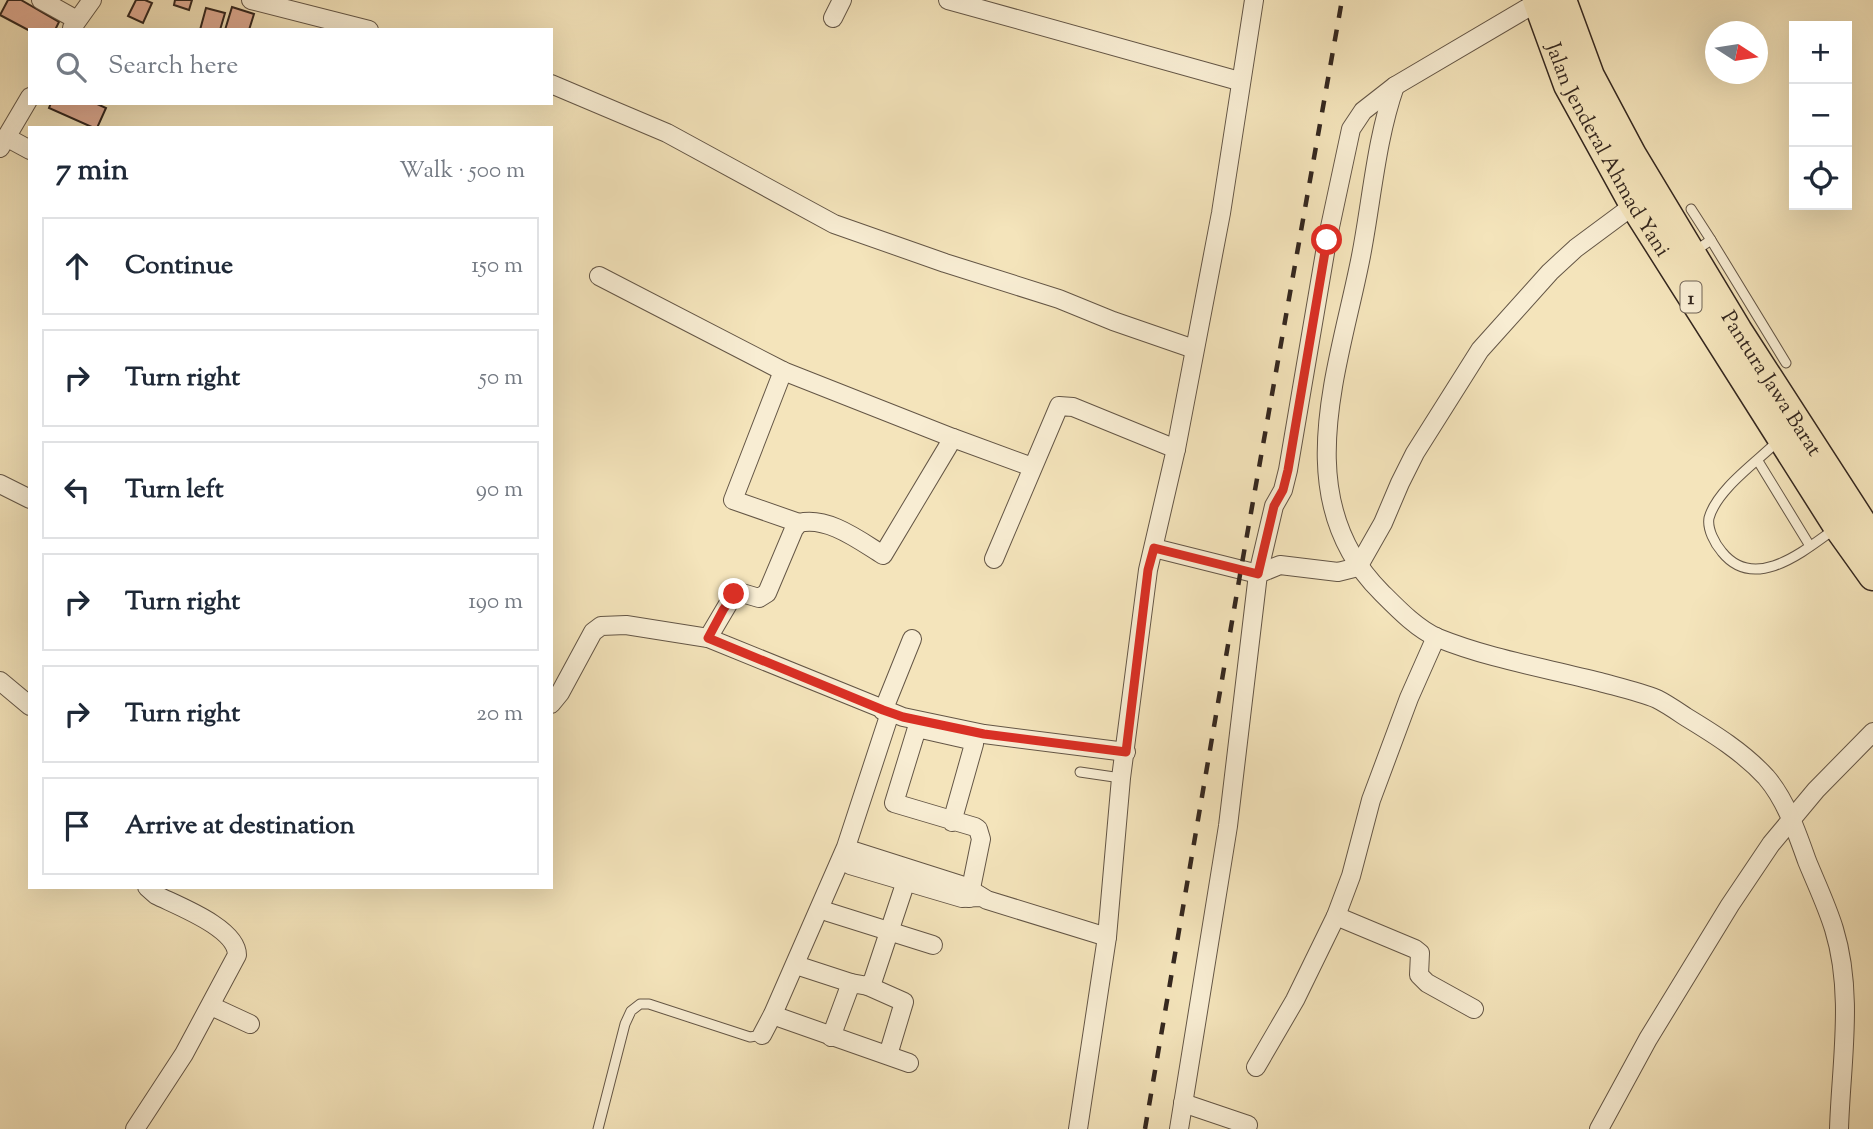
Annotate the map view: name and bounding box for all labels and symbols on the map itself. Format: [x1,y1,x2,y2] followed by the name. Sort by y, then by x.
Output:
[1705,21,1768,84] north arrow
[1536,38,1676,264] street label: Jalan Jenderal Ahmad Yani
[1311,224,1342,255] route start
[1680,282,1702,312] road number: 1
[1712,306,1828,463] street label: Pantura Jawa Barat
[718,578,749,609] route end

